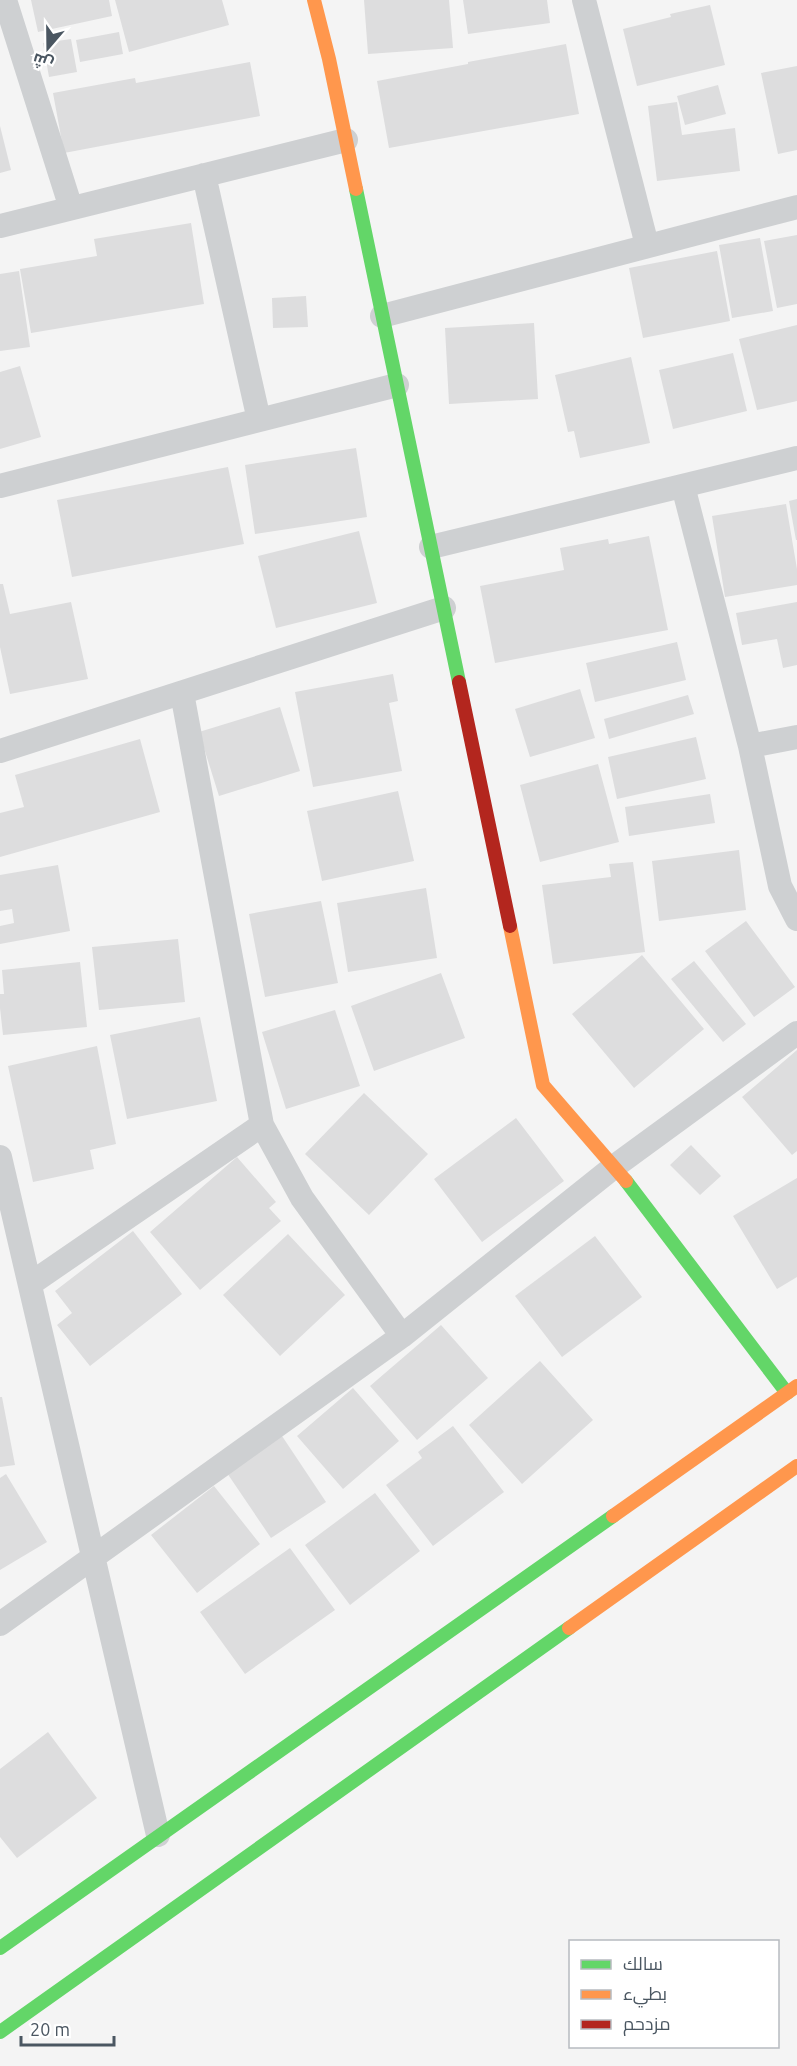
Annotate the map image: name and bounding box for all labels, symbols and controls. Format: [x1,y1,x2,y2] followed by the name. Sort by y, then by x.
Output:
[18,18,78,78] north arrow
[30,49,56,74] text: ش
[569,1940,779,2048] legend
[623,1953,663,1973] text: سالك
[623,1983,667,2008] text: بطيء
[21,2009,114,2047] scale bar
[623,2013,671,2036] text: مزدحم
[30,2019,70,2039] text: 20 m

